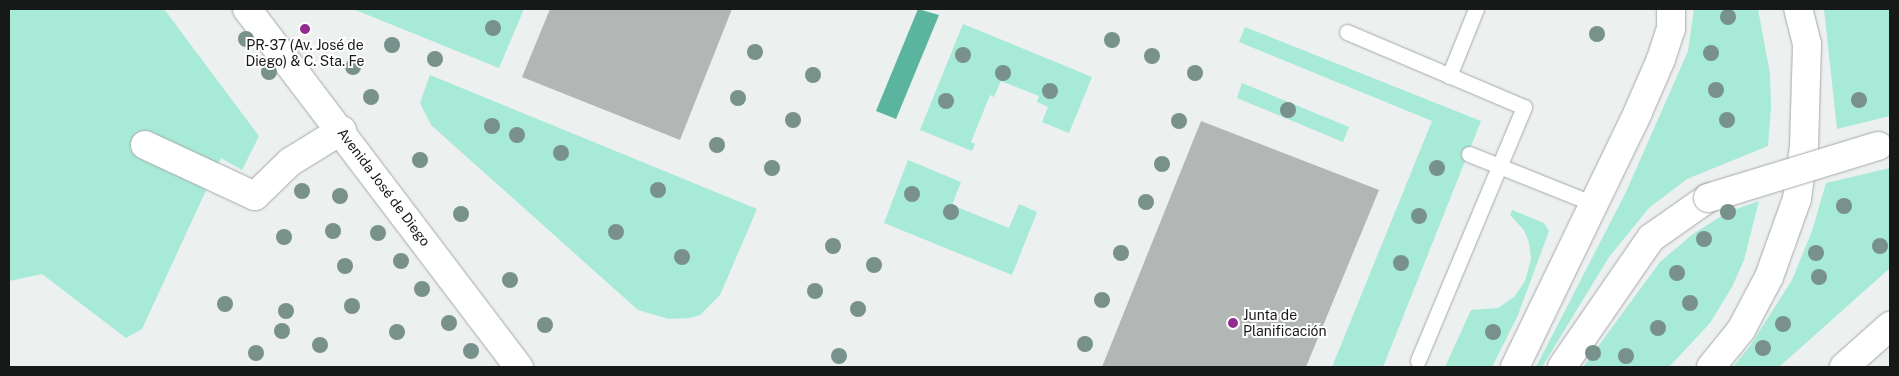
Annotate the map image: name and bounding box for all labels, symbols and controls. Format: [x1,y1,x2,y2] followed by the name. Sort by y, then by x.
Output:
[299,23,311,35] marker: PR-37 (Av. José de Diego) & C. Sta. Fe
[245,37,365,70] place label: PR-37 (Av. José de Diego) & C. Sta. Fe
[334,125,434,249] street label: Avenida José de Diego
[1243,307,1327,340] place label: Junta de Planificación
[1227,317,1239,329] marker: Junta de Planificación

